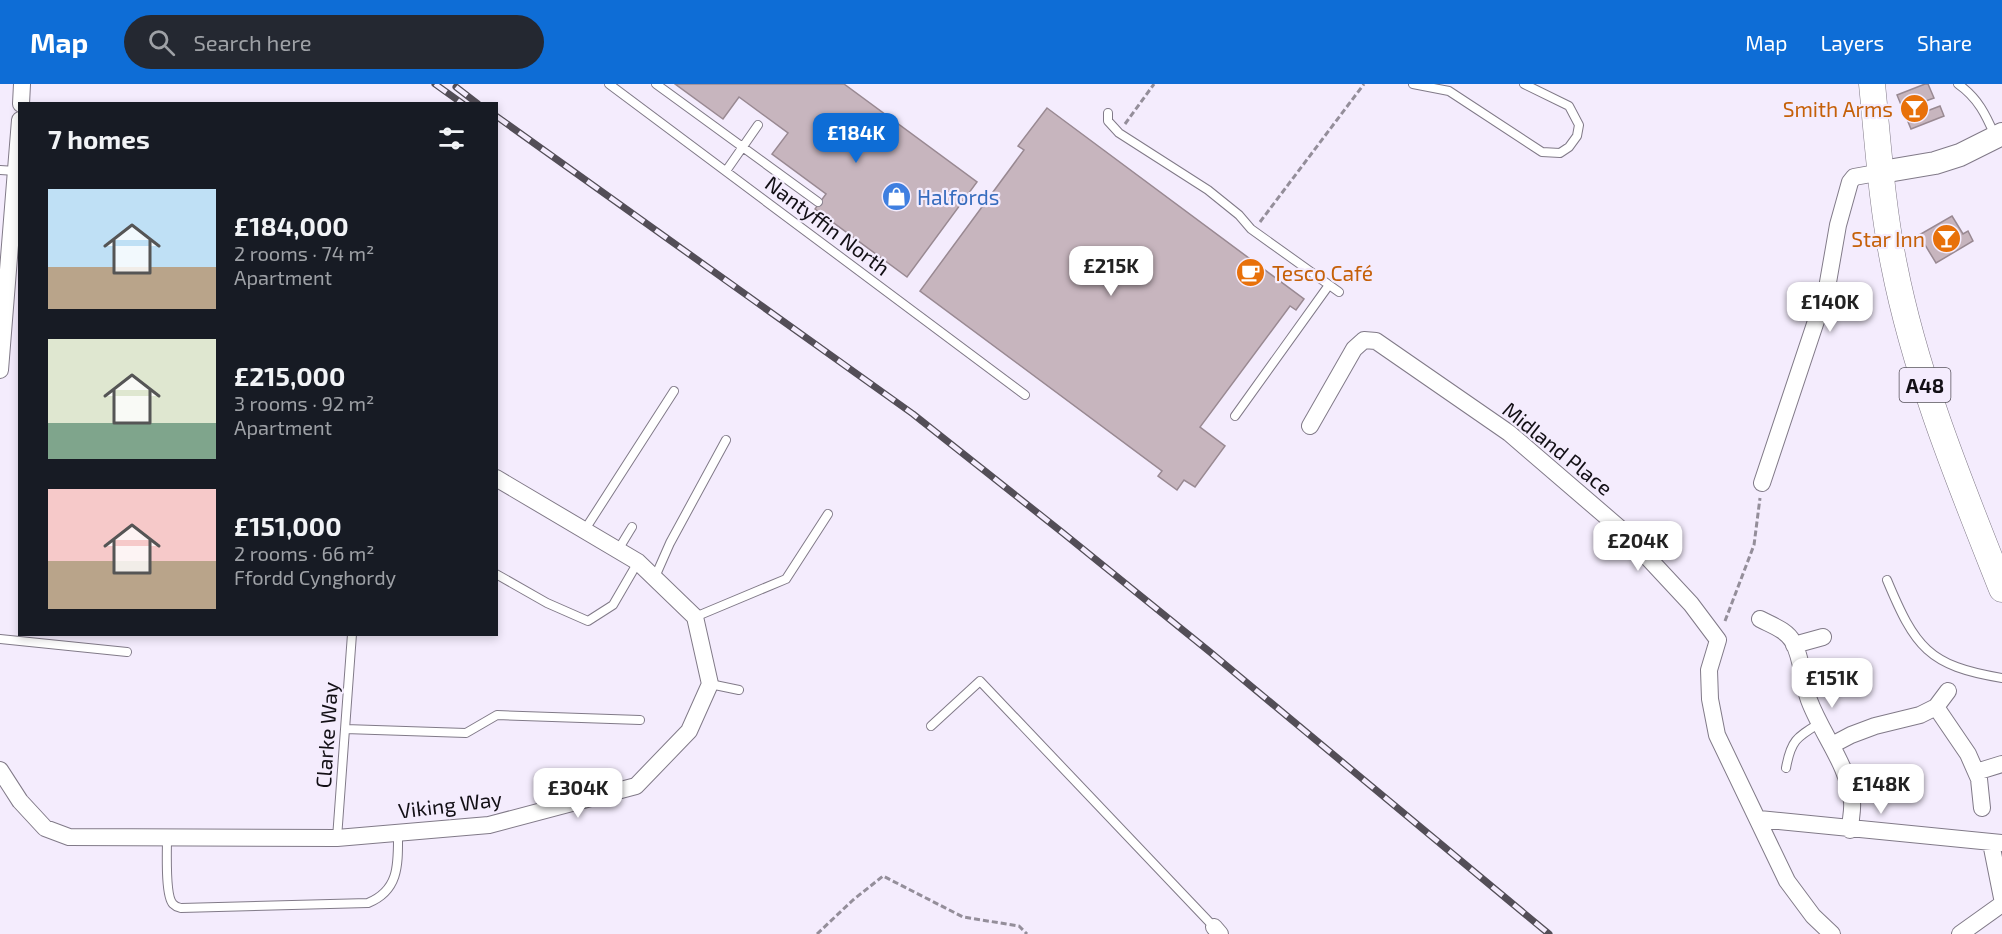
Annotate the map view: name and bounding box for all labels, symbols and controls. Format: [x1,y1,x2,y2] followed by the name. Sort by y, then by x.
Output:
[124,15,544,69] search box
[30,25,88,59] text: Map
[145,26,178,59] icon: search
[193,29,312,55] text: Search here
[1745,30,1787,55] text: Map
[1820,30,1884,55] text: Layers
[1917,30,1972,55] text: Share
[1898,92,1930,124] bar icon: Smith Arms
[1783,96,1893,121] place label: Smith Arms
[814,113,898,164] pin: £184K
[827,120,885,144] text: £184K
[435,122,468,155] icon: filters
[48,123,150,154] text: 7 homes
[761,170,895,280] street label: Nantyffin North
[880,180,912,212] shop icon: Halfords
[917,184,999,209] place label: Halfords
[234,210,349,241] text: £184,000
[96,213,168,285] icon: home
[1930,222,1962,254] bar icon: Star Inn
[1851,226,1925,251] place label: Star Inn
[234,241,374,265] text: 2 rooms · 74 m²
[1069,246,1153,297] pin: £215K
[1083,253,1139,277] text: £215K
[1235,256,1267,288] cafe icon: Tesco Café
[1272,260,1373,285] place label: Tesco Café
[234,265,332,289] text: Apartment
[1788,282,1872,333] pin: £140K
[1801,289,1859,313] text: £140K
[234,360,345,391] text: £215,000
[96,363,168,435] icon: home
[1900,368,1950,402] road number: A48
[234,391,374,415] text: 3 rooms · 92 m²
[1498,396,1618,500] street label: Midland Place
[234,415,332,439] text: Apartment
[234,510,342,541] text: £151,000
[96,513,168,585] icon: home
[1596,521,1680,572] pin: £204K
[1607,528,1669,552] text: £204K
[234,541,375,565] text: 2 rooms · 66 m²
[234,565,396,589] text: Ffordd Cynghordy
[1790,658,1874,709] pin: £151K
[1806,665,1858,689] text: £151K
[310,681,342,789] street label: Clarke Way
[1839,764,1923,815] pin: £148K
[536,768,620,819] pin: £304K
[1852,771,1910,795] text: £148K
[547,775,609,799] text: £304K
[397,785,503,823] street label: Viking Way

